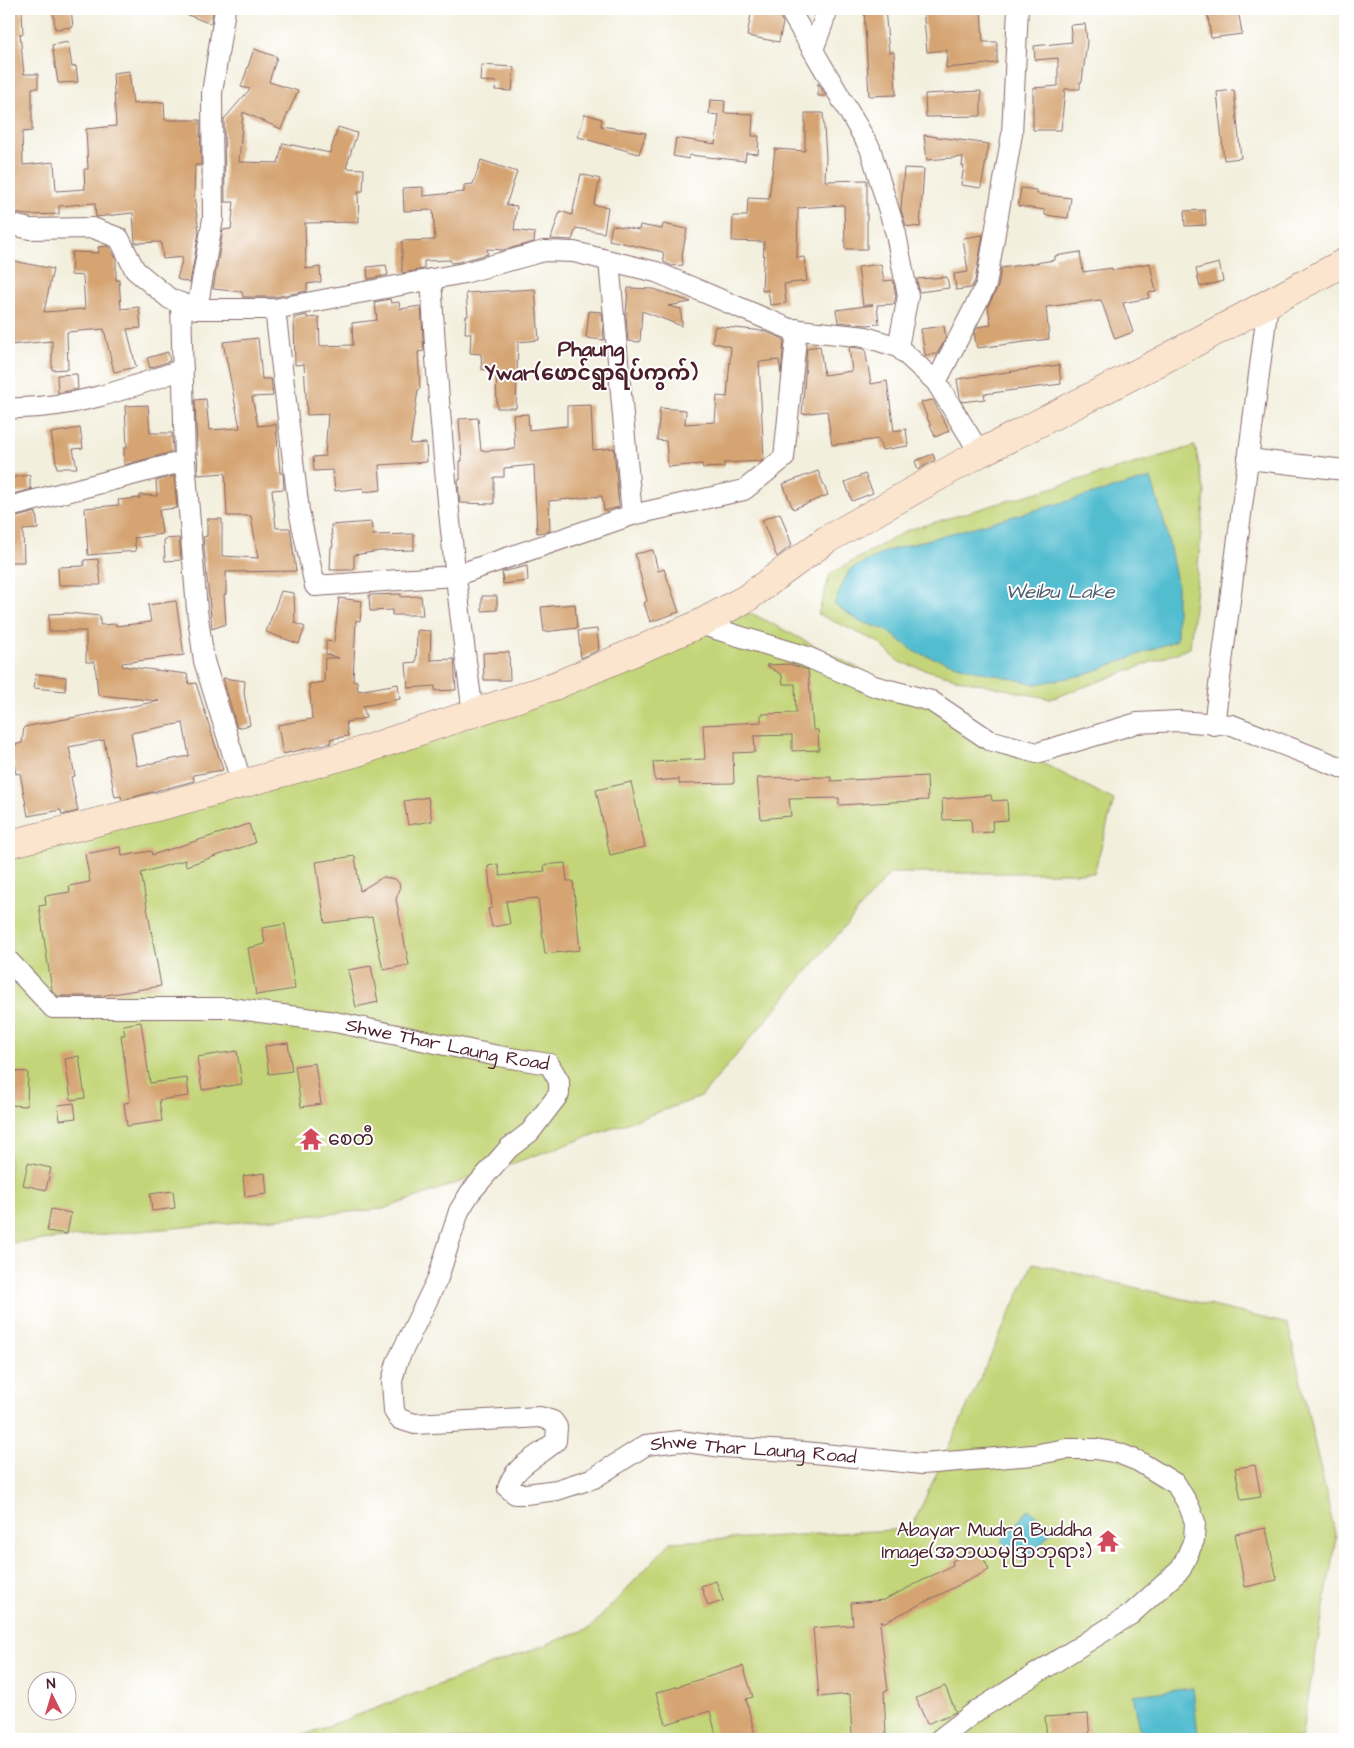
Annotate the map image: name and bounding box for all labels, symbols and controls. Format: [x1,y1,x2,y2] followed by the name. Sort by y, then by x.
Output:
[484,335,698,390] district label: Phaung Ywar(ဖောင်ရွာရပ်ကွက်)
[1005,578,1116,606] water label: Weibu Lake
[343,1011,551,1077] street label: Shwe Thar Laung Road
[328,1124,374,1153] place label: စေတီ
[298,1126,324,1152] temple icon: စေတီ
[649,1427,858,1471] street label: Shwe Thar Laung Road
[882,1517,1092,1568] place label: Abayar Mudra Buddha Image(အဘယမုဒြာဘုရား)
[1095,1528,1121,1554] temple icon: Abayar Mudra Buddha Image(အဘယမုဒြာဘုရား)
[28,1670,78,1720] north arrow
[46,1674,56,1694] text: N

